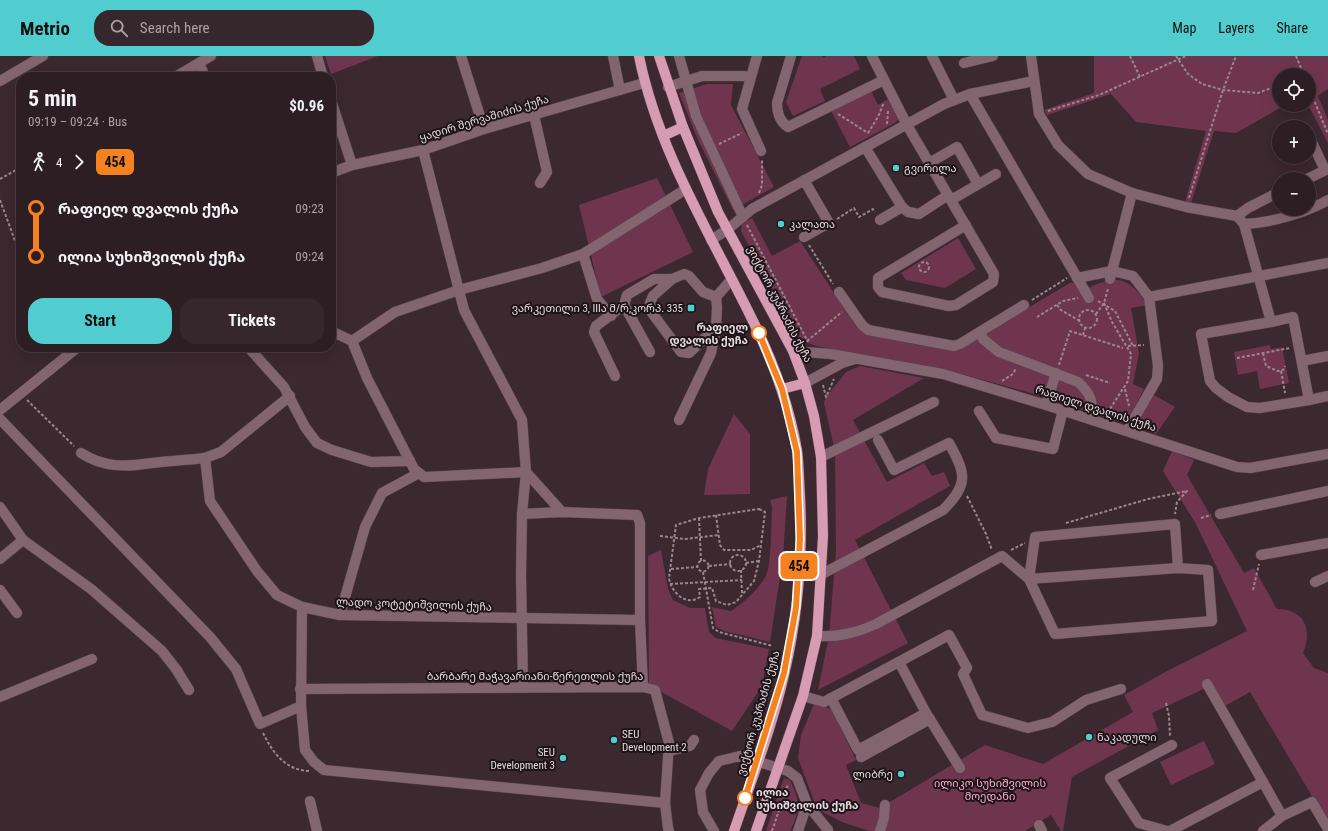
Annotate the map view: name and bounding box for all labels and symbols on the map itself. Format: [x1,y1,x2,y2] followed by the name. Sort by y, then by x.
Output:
[418,93,550,144] street label: ყადირ შერვაშიძის ქუჩა
[904,162,956,175] place label: გვირილა
[891,163,901,173] marker: გვირილა
[789,218,835,231] place label: კალათა
[776,219,786,229] marker: კალათა
[744,244,815,365] street label: ვიქტორ კუპრაძის ქუჩა
[512,302,683,315] place label: ვარკეთილი 3, IIIა მ/რ,კორპ. 335
[686,303,696,313] marker: ვარკეთილი 3, IIIა მ/რ,კორპ. 335
[669,321,748,347] place label: რაფიელ დვალის ქუჩა
[751,325,767,341] marker: რაფიელ დვალის ქუჩა
[1034,383,1158,434] street label: რაფიელ დვალის ქუჩა
[776,553,822,579] line badge: 454
[336,595,492,614] street label: ლადო კოტეტიშვილის ქუჩა
[734,649,783,777] street label: ვიქტორ კუპრაძის ქუჩა
[427,670,643,683] street label: ბარბარე მაჭავარიანი-წერეთლის ქუჩა
[622,728,687,754] place label: SEU Development 2
[1097,731,1156,744] place label: ნაკადული
[1084,732,1094,742] marker: ნაკადული
[609,735,619,745] marker: SEU Development 2
[490,746,555,772] place label: SEU Development 3
[558,753,568,763] marker: SEU Development 3
[853,768,893,781] place label: ლიბრე
[896,769,906,779] marker: ლიბრე
[934,777,1046,803] park label: ილიკო სუხიშვილის მოედანი
[756,786,859,812] place label: ილია სუხიშვილის ქუჩა
[737,790,753,806] marker: ილია სუხიშვილის ქუჩა

